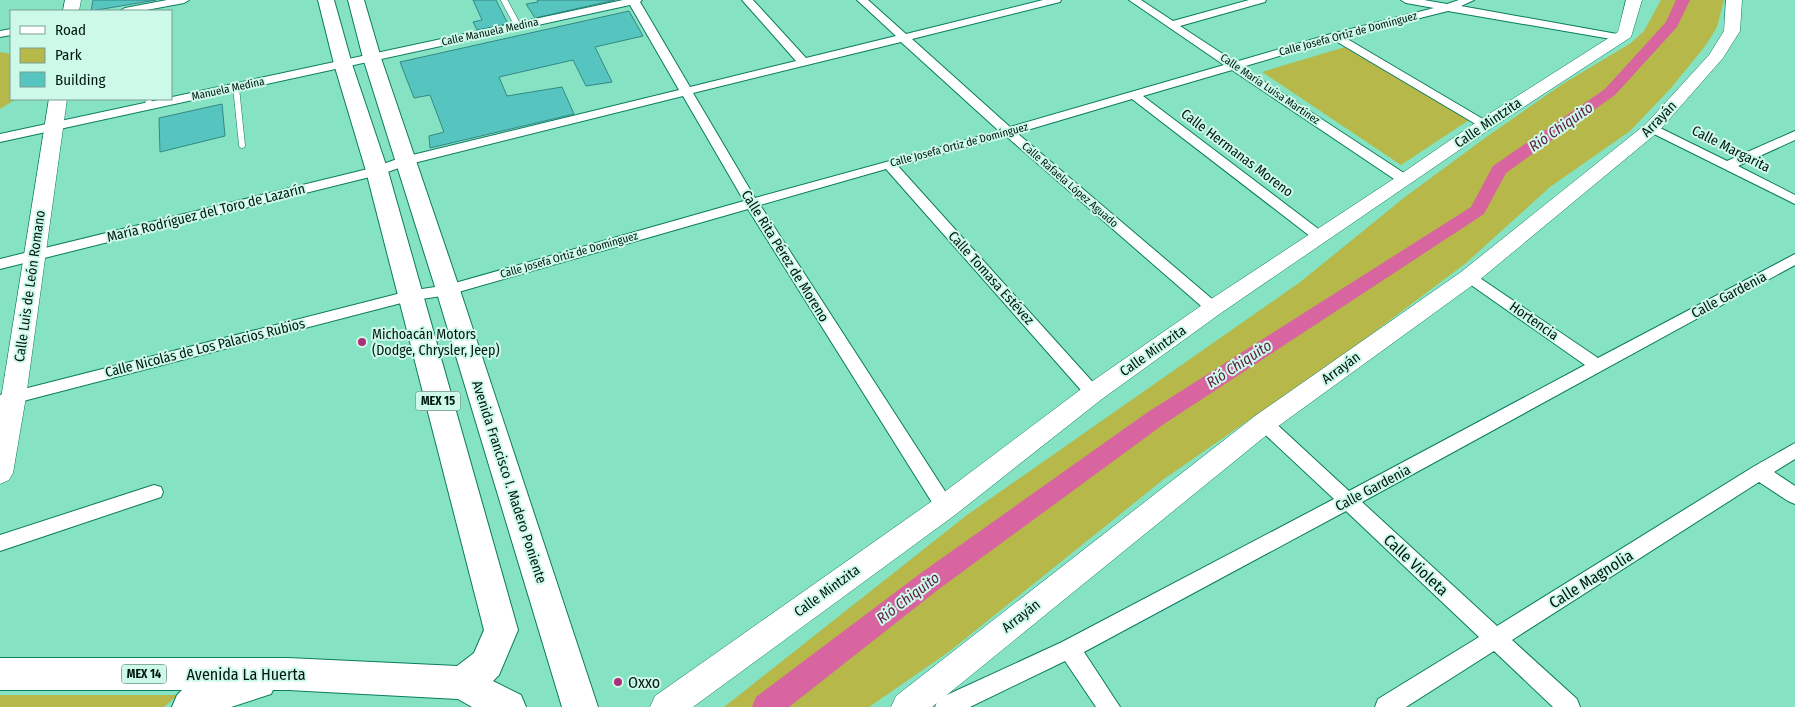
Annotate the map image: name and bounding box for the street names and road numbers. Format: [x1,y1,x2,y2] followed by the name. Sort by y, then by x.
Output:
[1278,9,1419,59] street label: Calle Josefa Ortiz de Domínguez
[440,15,540,49] street label: Calle Manuela Medina
[1218,51,1323,127] street label: Calle María Luisa Martínez
[190,75,266,103] street label: Manuela Medina
[1451,94,1525,152] street label: Calle Mintzita
[1638,97,1680,141] street label: Arrayán
[1178,105,1296,201] street label: Calle Hermanas Moreno
[889,120,1030,170] street label: Calle Josefa Ortiz de Domínguez
[1689,122,1773,176] street label: Calle Margarita
[1019,140,1121,230] street label: Calle Rafaela López Aguado
[105,180,307,246] street label: María Rodríguez del Toro de Lazarín
[737,187,833,325] street label: Calle Rita Pérez de Moreno
[11,209,49,363] street label: Calle Luis de León Romano
[945,228,1038,329] street label: Calle Tomasa Estévez
[499,229,640,281] street label: Calle Josefa Ortiz de Domínguez
[1688,268,1770,322] street label: Calle Gardenia
[1506,298,1562,344] street label: Hortencia
[103,315,307,381] street label: Calle Nicolás de Los Palacios Rubios
[1117,322,1190,380] street label: Calle Mintzita
[1318,348,1364,388] street label: Arrayán
[468,378,550,586] street label: Avenida Francisco I. Madero Poniente
[416,392,460,411] road number: MEX 15
[1332,461,1414,515] street label: Calle Gardenia
[1380,530,1452,600] street label: Calle Violeta
[1546,546,1637,612] street label: Calle Magnolia
[791,561,863,621] street label: Calle Mintzita
[999,596,1043,636] street label: Arrayán
[122,664,166,684] road number: MEX 14
[186,665,306,684] street label: Avenida La Huerta

